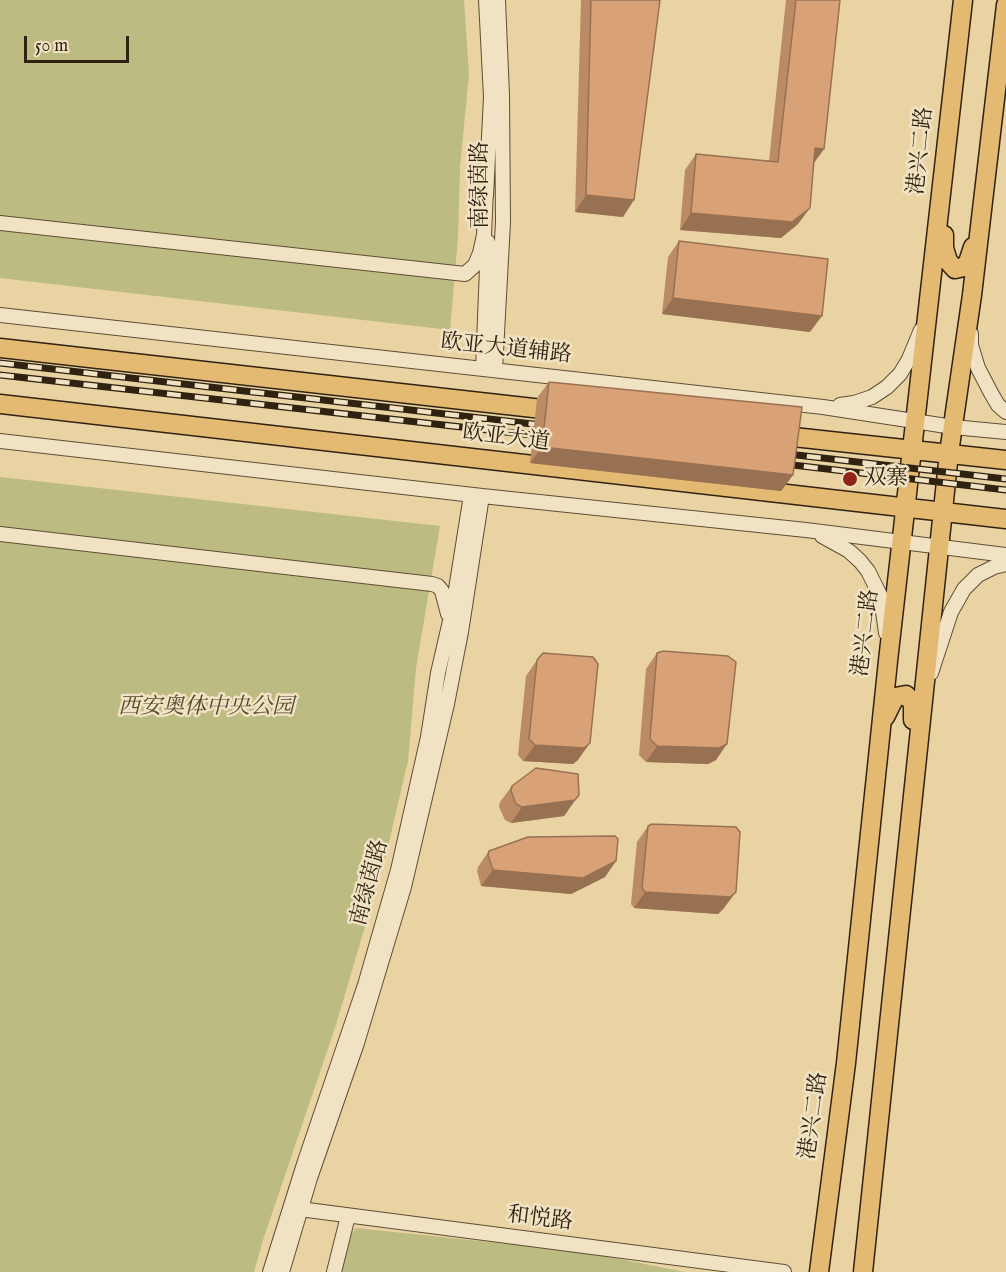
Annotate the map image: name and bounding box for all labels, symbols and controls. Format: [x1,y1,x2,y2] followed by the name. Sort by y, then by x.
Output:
[27,24,132,62] scale bar
[35,35,68,58] text: 50 m
[904,106,940,196] street label: 港兴二路
[468,141,494,229] street label: 南绿茵路
[439,330,573,370] street label: 欧亚大道辅路
[461,421,551,457] street label: 欧亚大道
[864,466,908,492] place label: 双寨
[841,470,859,488] marker: 双寨
[849,588,885,678] street label: 港兴二路
[118,695,294,721] park label: 西安奥体中央公园
[347,837,395,929] street label: 南绿茵路
[796,1071,834,1161] street label: 港兴二路
[506,1203,574,1237] street label: 和悦路

